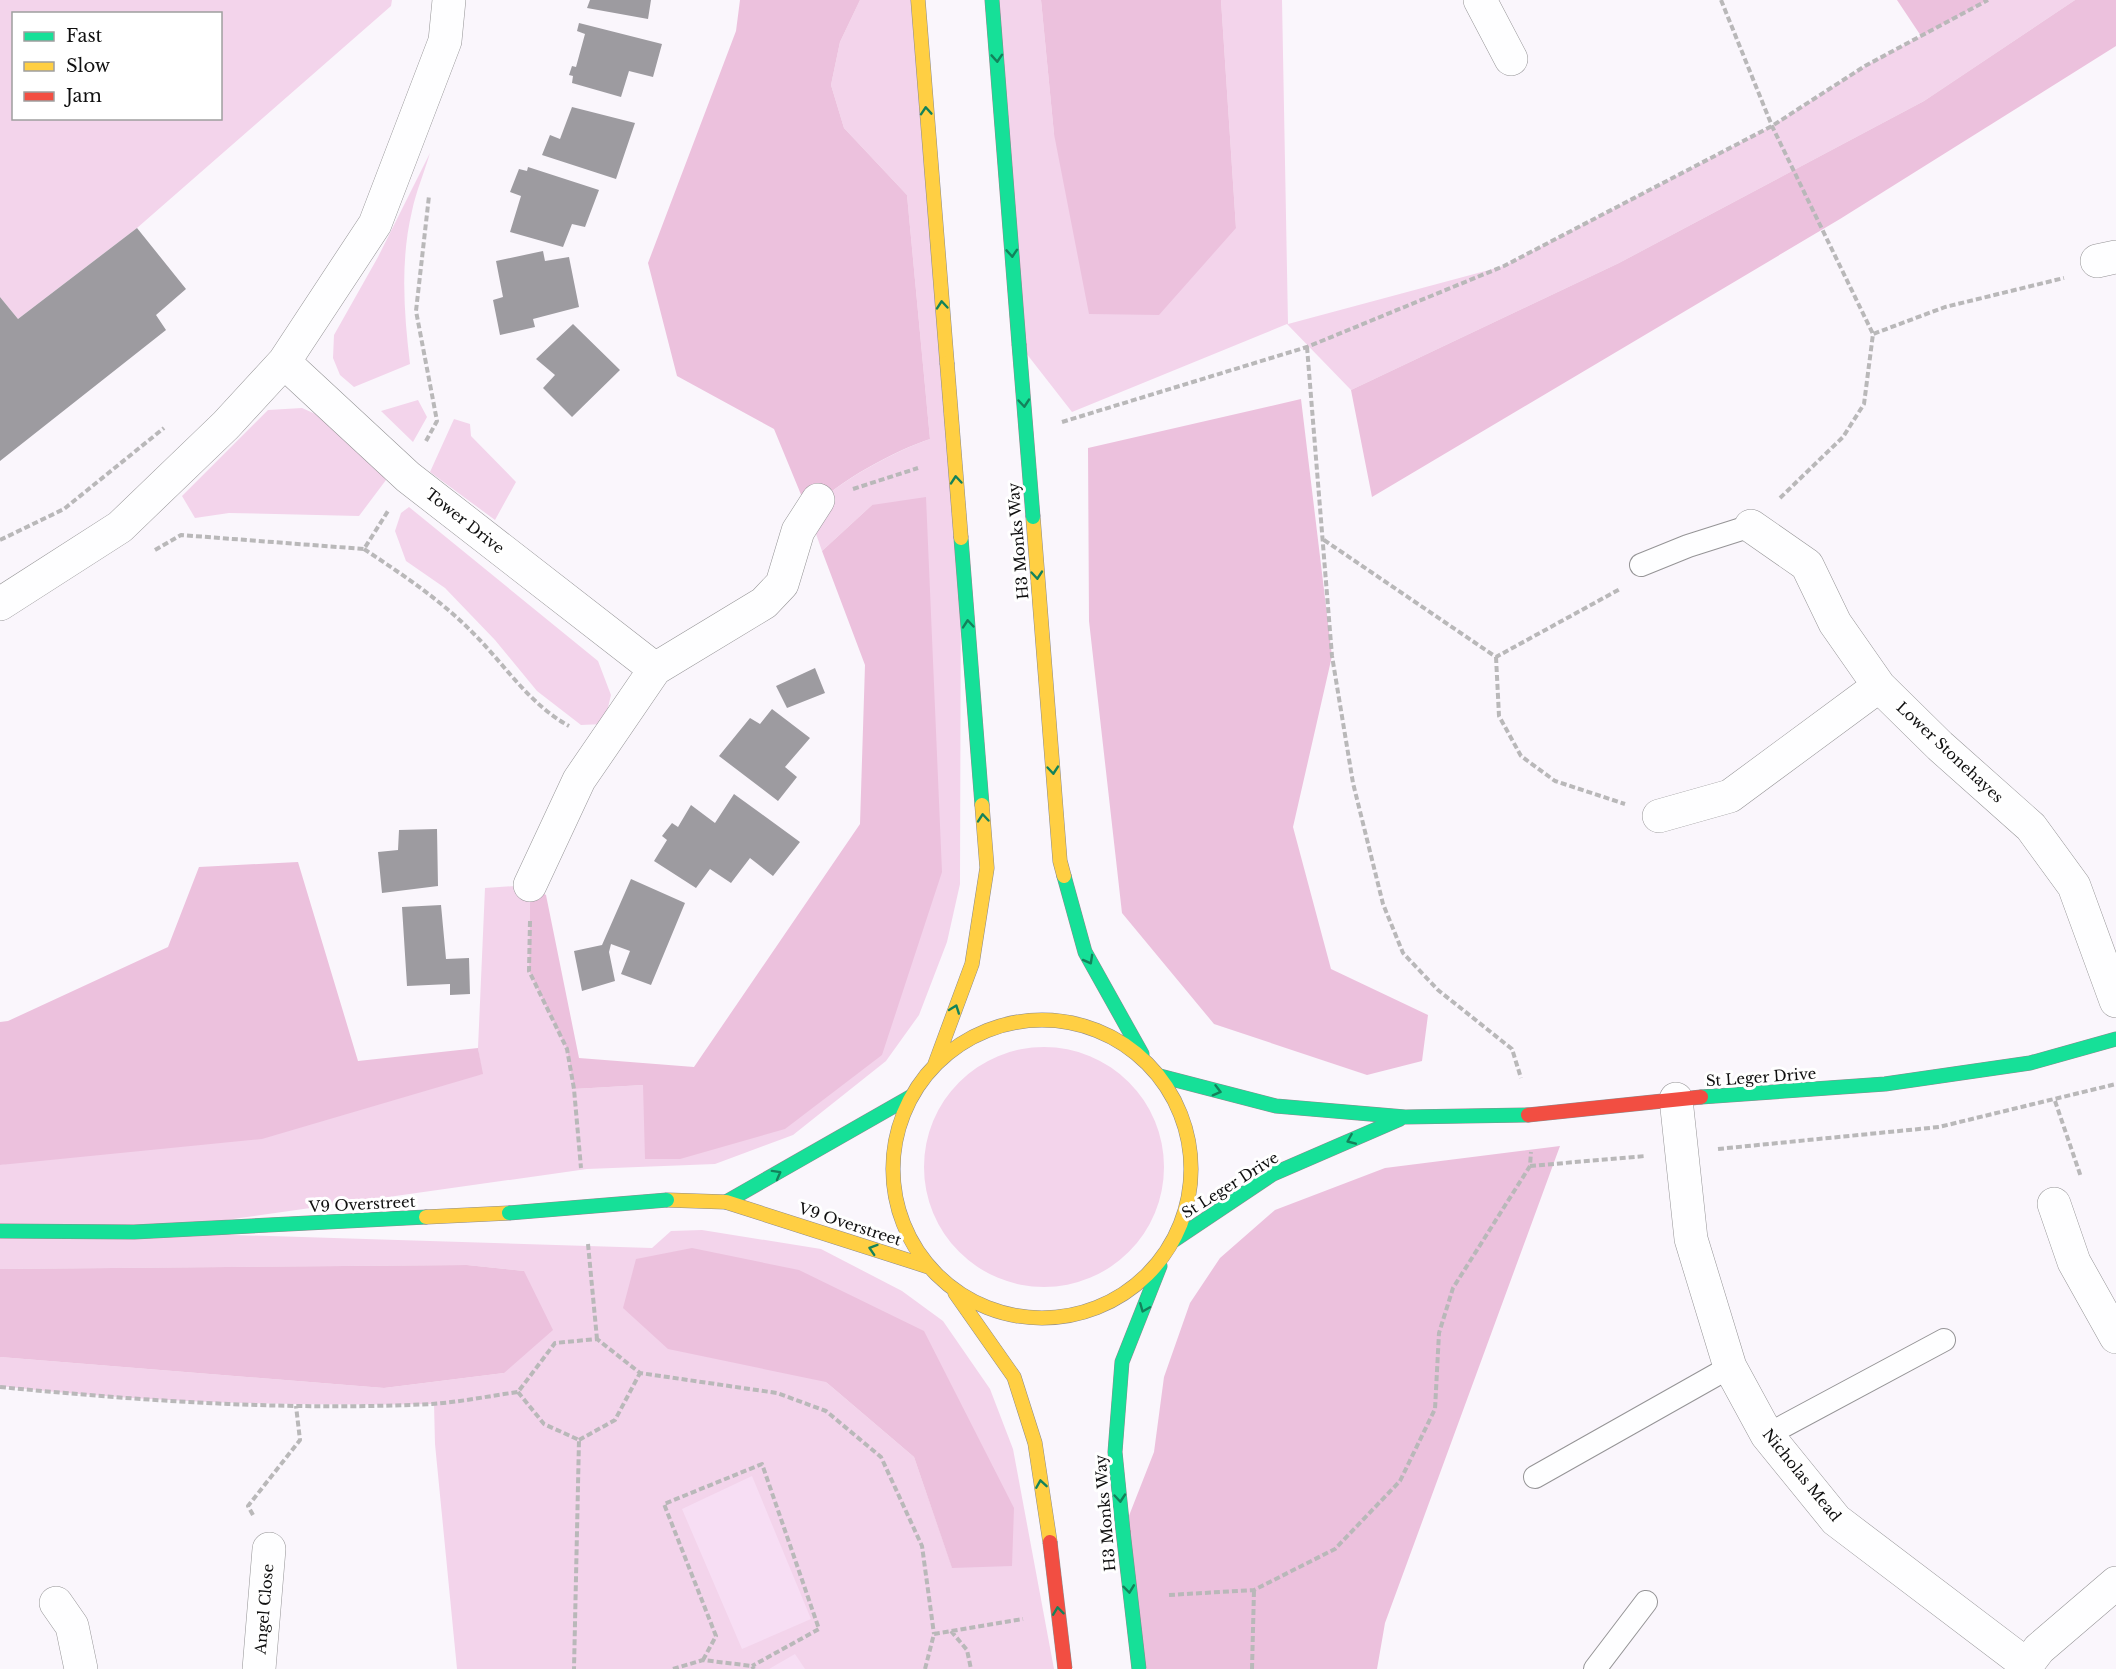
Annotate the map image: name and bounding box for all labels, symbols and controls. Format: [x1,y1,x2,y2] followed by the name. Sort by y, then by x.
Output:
[12,12,222,120] legend
[66,25,103,47] text: Fast
[990,54,1003,63] one-way arrow
[66,55,111,77] text: Slow
[64,85,102,107] text: Jam
[920,106,933,115] one-way arrow
[1005,248,1018,257] one-way arrow
[936,301,949,310] one-way arrow
[1017,398,1030,407] one-way arrow
[950,476,963,485] one-way arrow
[1003,481,1033,600] street label: H3 Monks Way
[422,484,508,558] street label: Tower Drive
[1031,571,1044,580] one-way arrow
[961,619,974,628] one-way arrow
[1892,697,2008,807] street label: Lower Stonehayes
[1046,765,1059,774] one-way arrow
[977,814,990,823] one-way arrow
[1082,954,1093,964] one-way arrow
[948,1004,961,1015] one-way arrow
[1705,1064,1817,1090] street label: St Leger Drive
[1212,1083,1222,1096] one-way arrow
[1346,1133,1357,1145] one-way arrow
[1178,1148,1282,1222] street label: St Leger Drive
[771,1169,781,1181] one-way arrow
[307,1192,416,1216] street label: V9 Overstreet
[795,1198,904,1250] street label: V9 Overstreet
[868,1244,879,1256] one-way arrow
[1139,1302,1151,1313] one-way arrow
[1759,1425,1845,1525] street label: Nicholas Mead
[1090,1453,1120,1572] street label: H3 Monks Way
[1035,1480,1047,1489] one-way arrow
[1113,1494,1126,1503] one-way arrow
[250,1563,277,1656] street label: Angel Close
[1123,1585,1135,1594] one-way arrow
[1052,1606,1065,1616] one-way arrow

